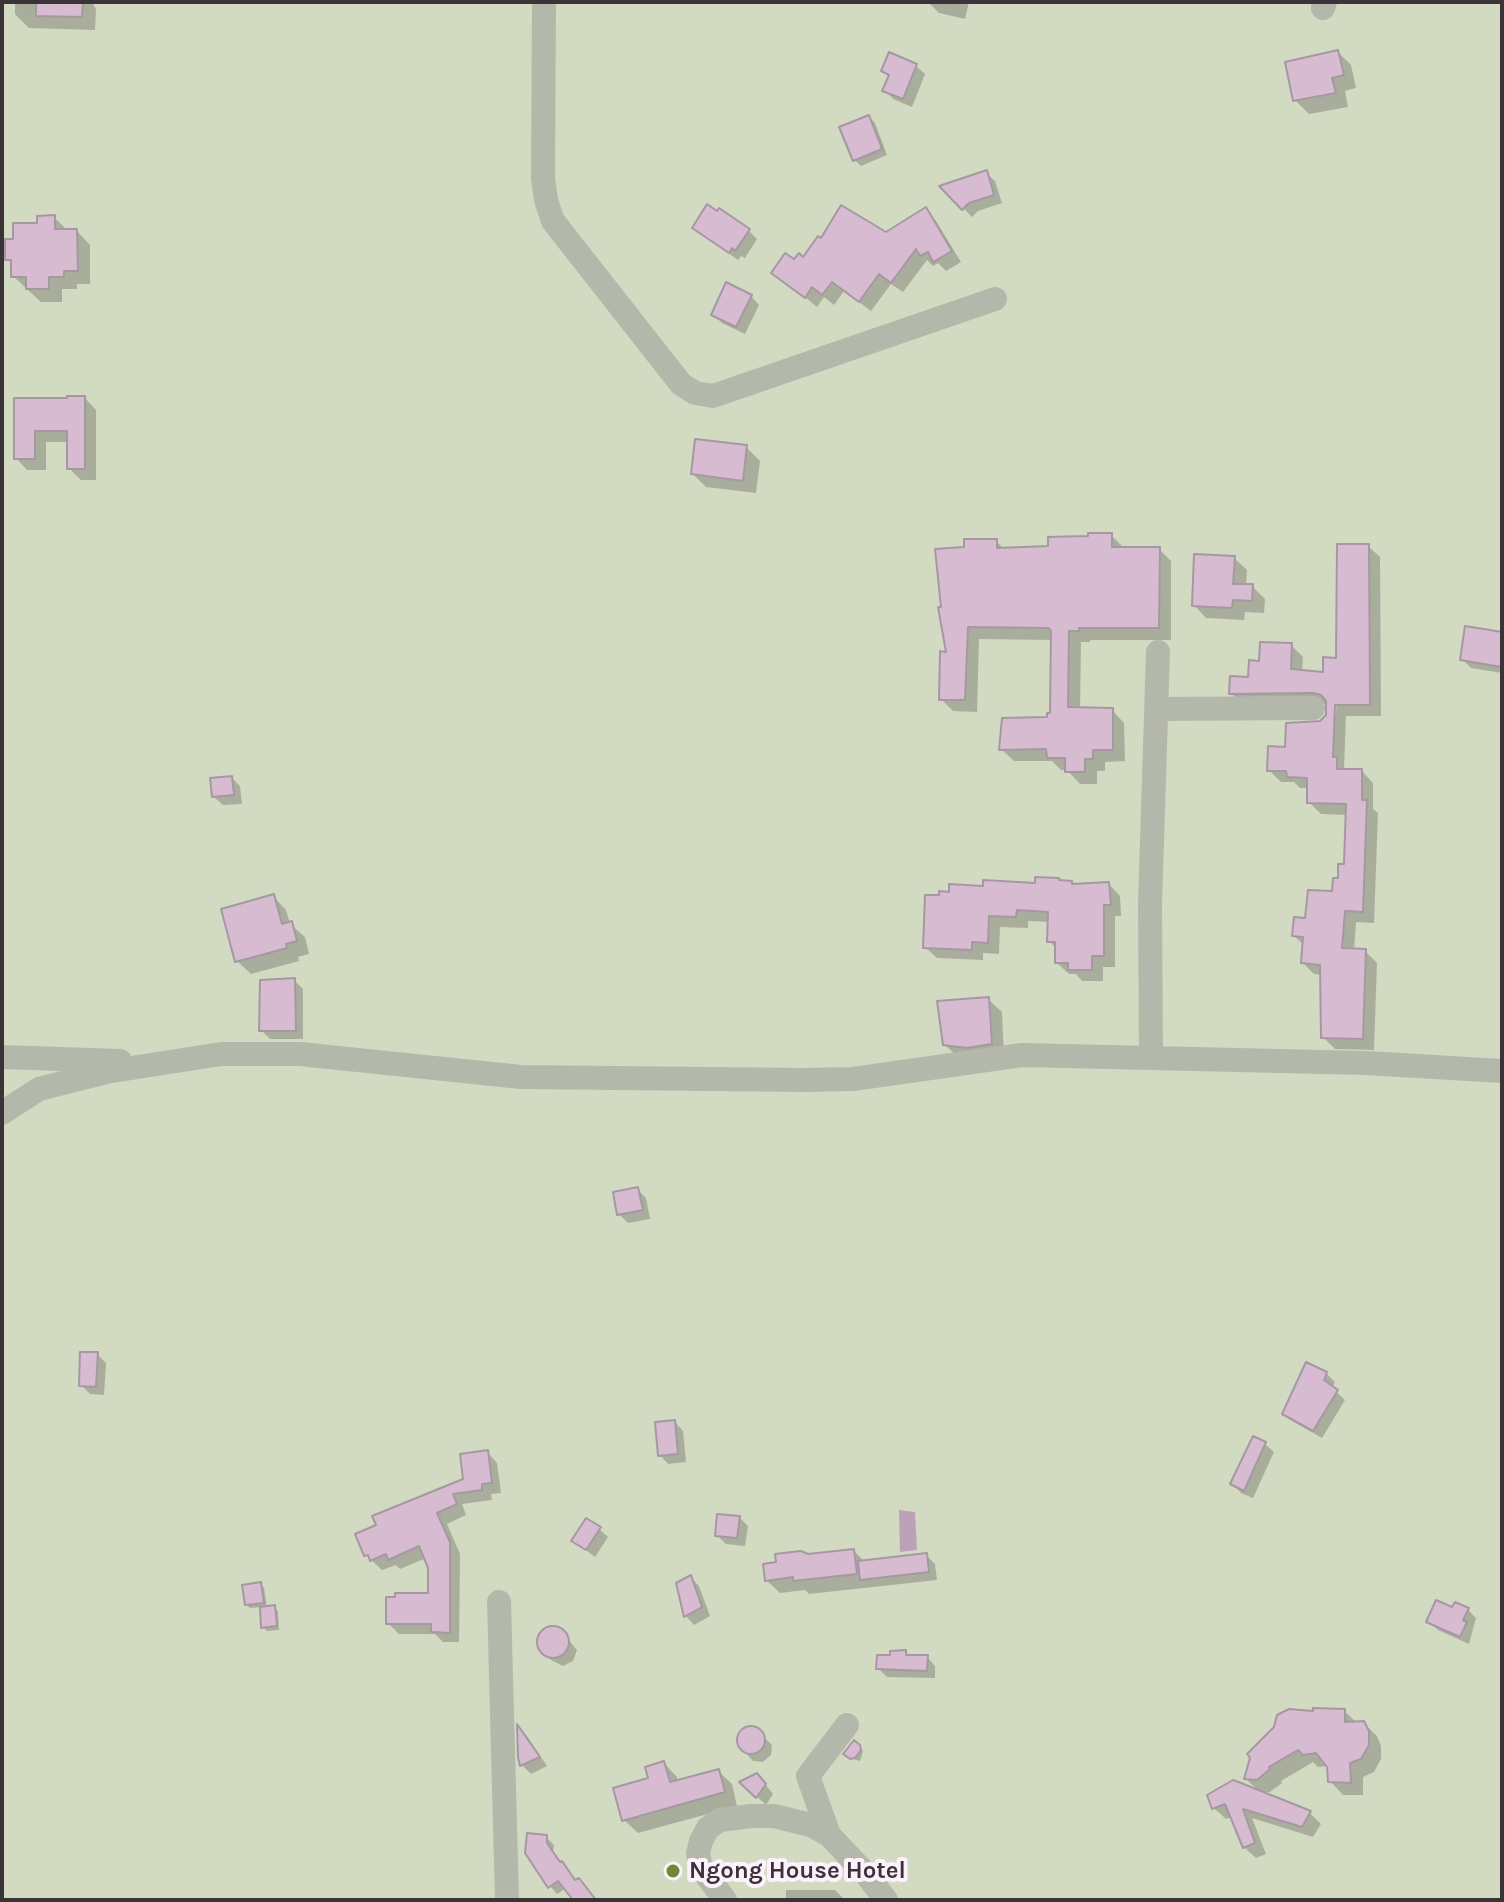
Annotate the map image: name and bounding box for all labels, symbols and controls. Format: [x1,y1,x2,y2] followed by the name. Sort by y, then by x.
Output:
[689,1857,906,1885] place label: Ngong House Hotel
[664,1862,682,1880] marker: Ngong House Hotel

